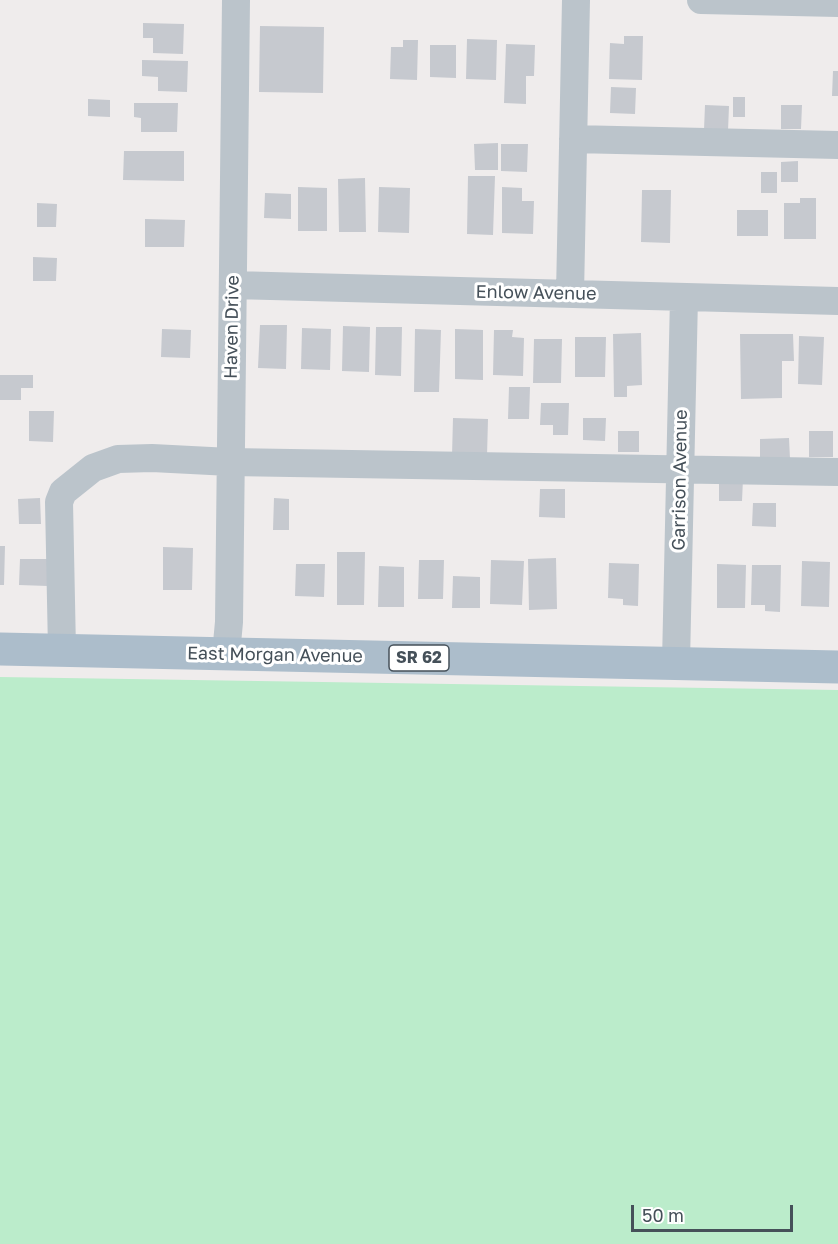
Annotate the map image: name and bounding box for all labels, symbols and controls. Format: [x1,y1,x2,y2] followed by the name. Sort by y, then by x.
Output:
[220,275,244,379] street label: Haven Drive
[475,281,597,305] street label: Enlow Avenue
[668,409,692,551] street label: Garrison Avenue
[187,643,363,667] street label: East Morgan Avenue
[389,645,449,671] road number: SR 62
[634,1193,796,1231] scale bar
[642,1204,684,1226] text: 50 m

